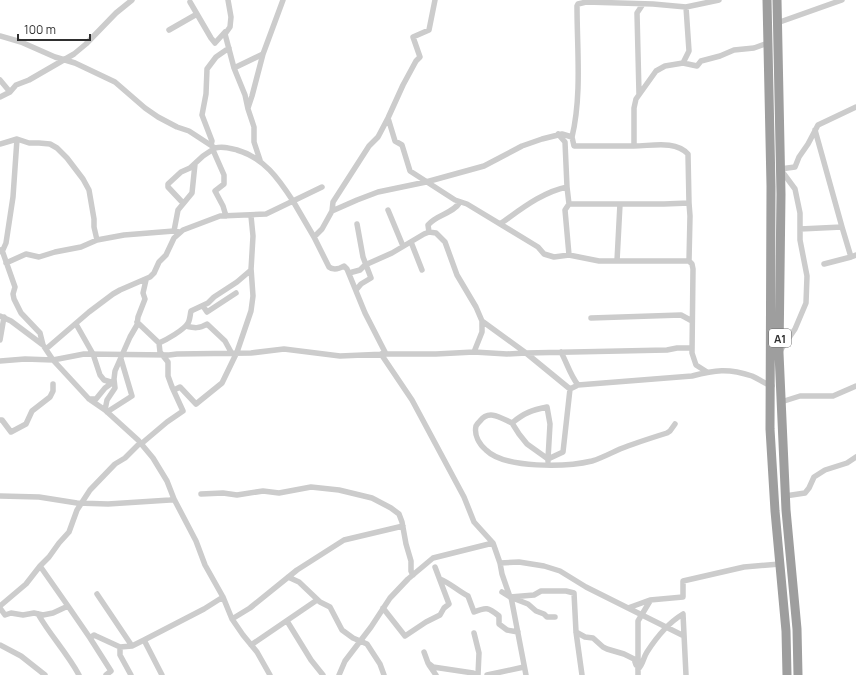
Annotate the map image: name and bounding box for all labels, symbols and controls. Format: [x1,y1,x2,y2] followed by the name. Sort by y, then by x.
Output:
[18,16,90,42] scale bar
[24,21,56,38] text: 100 m
[769,329,791,347] road number: A1

